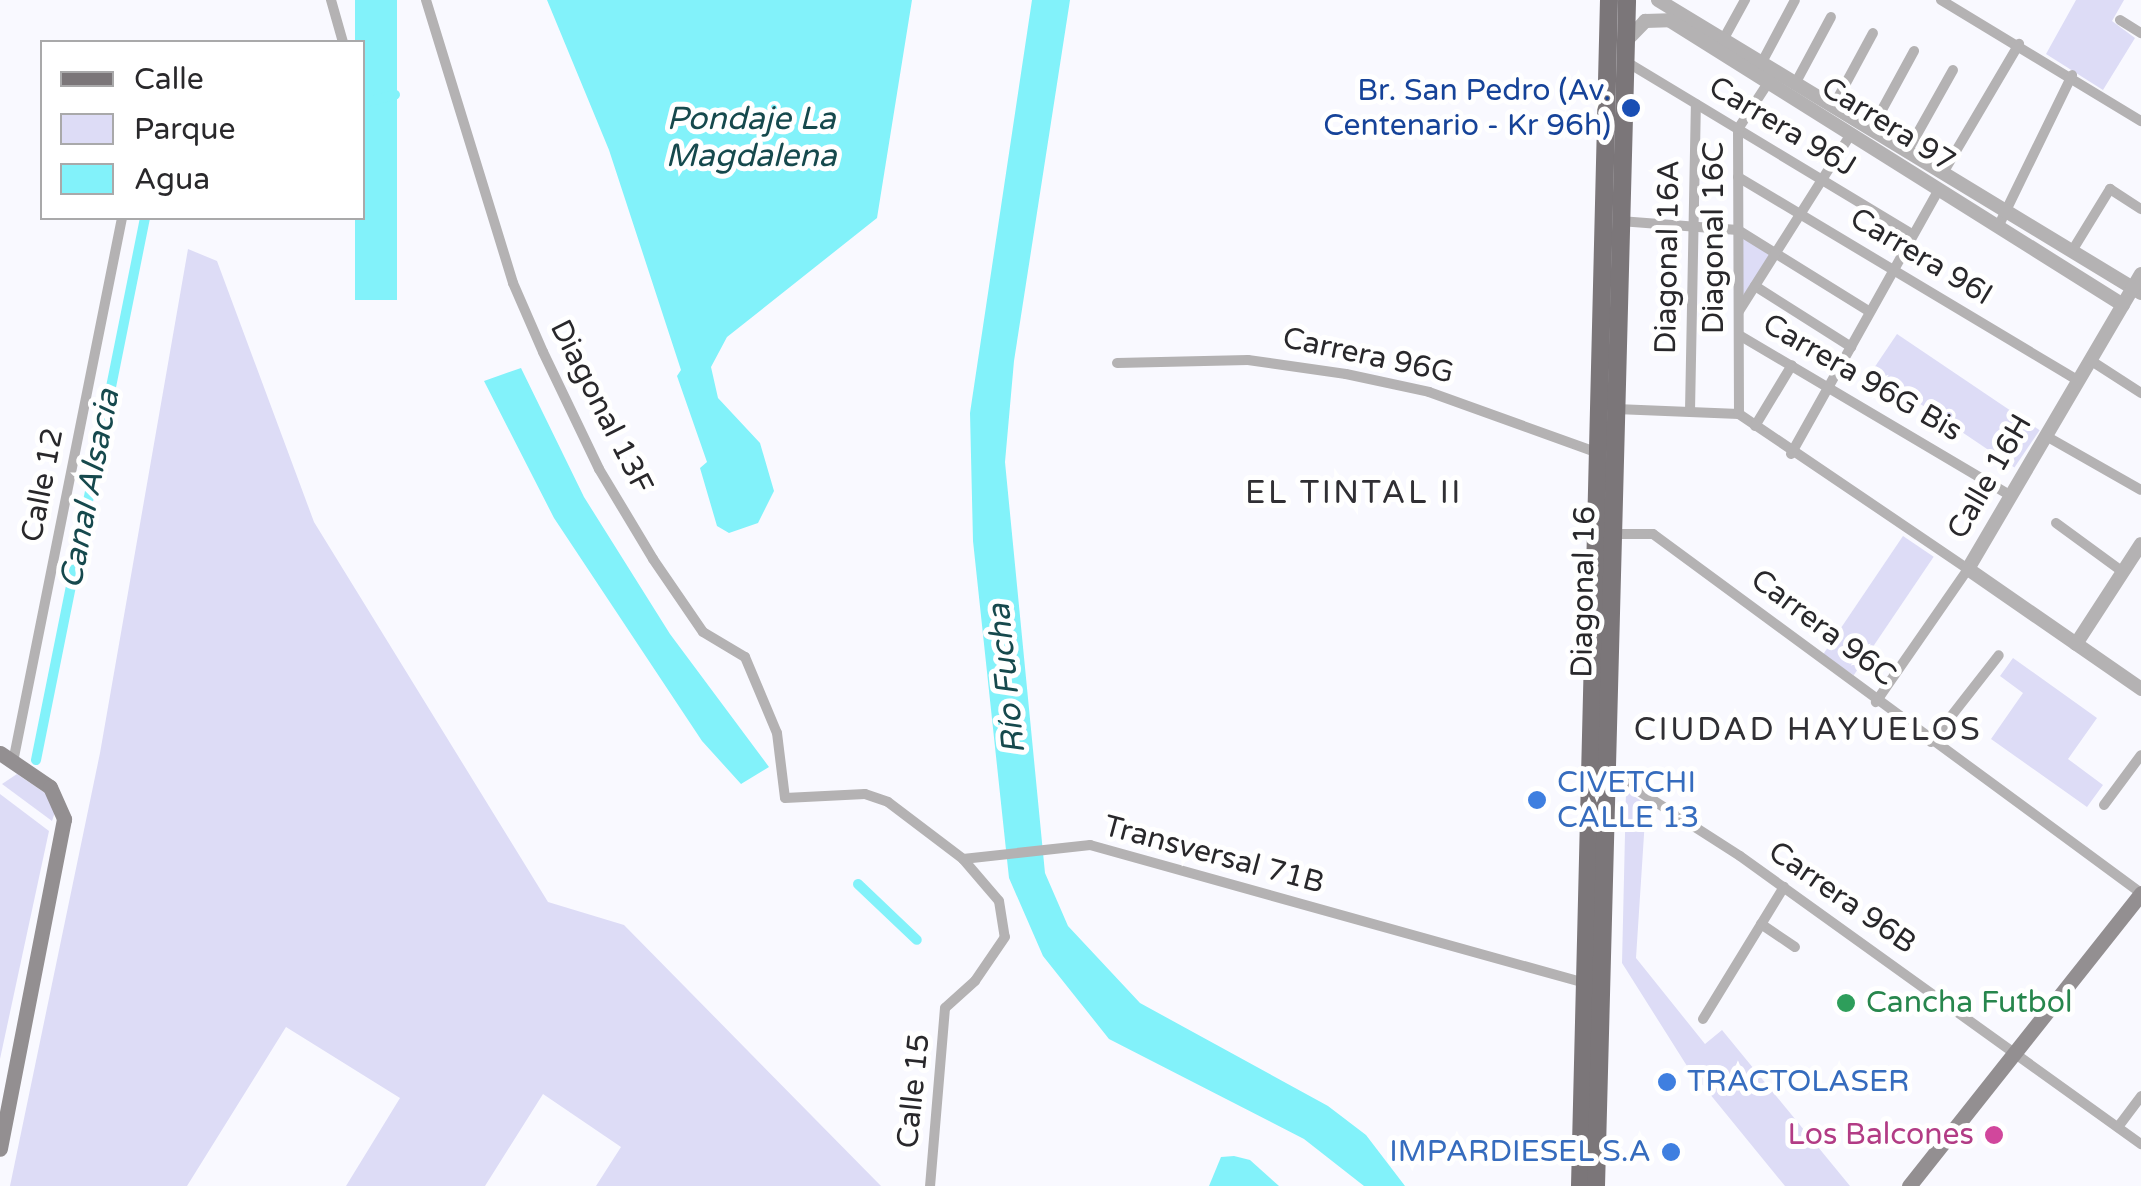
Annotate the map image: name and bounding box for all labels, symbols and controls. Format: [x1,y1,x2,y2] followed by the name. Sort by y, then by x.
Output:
[40,40,365,220] legend
[134,61,204,98] text: Calle
[1702,69,1862,185] street label: Carrera 96J
[1814,70,1962,180] street label: Carrera 97
[1323,73,1611,144] place label: Br. San Pedro (Av. Centenario - Kr 96h)
[1620,97,1642,119] marker: Br. San Pedro (Av. Centenario - Kr 96h)
[666,101,836,176] water label: Pondaje La Magdalena
[134,111,235,148] text: Parque
[1696,142,1732,334] street label: Diagonal 16C
[1648,160,1688,354] street label: Diagonal 16A
[134,161,210,198] text: Agua
[1843,200,1999,314] street label: Carrera 96I
[1756,306,1968,450] street label: Carrera 96G Bis
[542,314,660,500] street label: Diagonal 13F
[1279,320,1457,392] street label: Carrera 96G
[52,386,128,592] water label: Canal Alsacia
[1940,408,2040,546] street label: Calle 16H
[14,425,72,545] street label: Calle 12
[1245,474,1463,512] district label: EL TINTAL II
[1565,506,1603,678] street label: Diagonal 16
[1744,562,1902,694] street label: Carrera 96C
[980,602,1034,756] water label: Río Fucha
[1634,711,1982,749] district label: CIUDAD HAYUELOS
[1557,765,1699,836] place label: CIVETCHI CALLE 13
[1526,789,1548,811] marker: CIVETCHI CALLE 13
[1100,808,1328,902] street label: Transversal 71B
[1761,834,1923,962] street label: Carrera 96B
[1866,985,2072,1021] place label: Cancha Futbol
[1835,992,1857,1014] marker: Cancha Futbol
[890,1032,938,1150] street label: Calle 15
[1687,1064,1909,1100] place label: TRACTOLASER
[1656,1071,1678,1093] marker: TRACTOLASER
[1787,1117,1974,1153] place label: Los Balcones
[1983,1124,2005,1146] marker: Los Balcones
[1389,1134,1651,1170] place label: IMPARDIESEL S.A
[1660,1141,1682,1163] marker: IMPARDIESEL S.A

